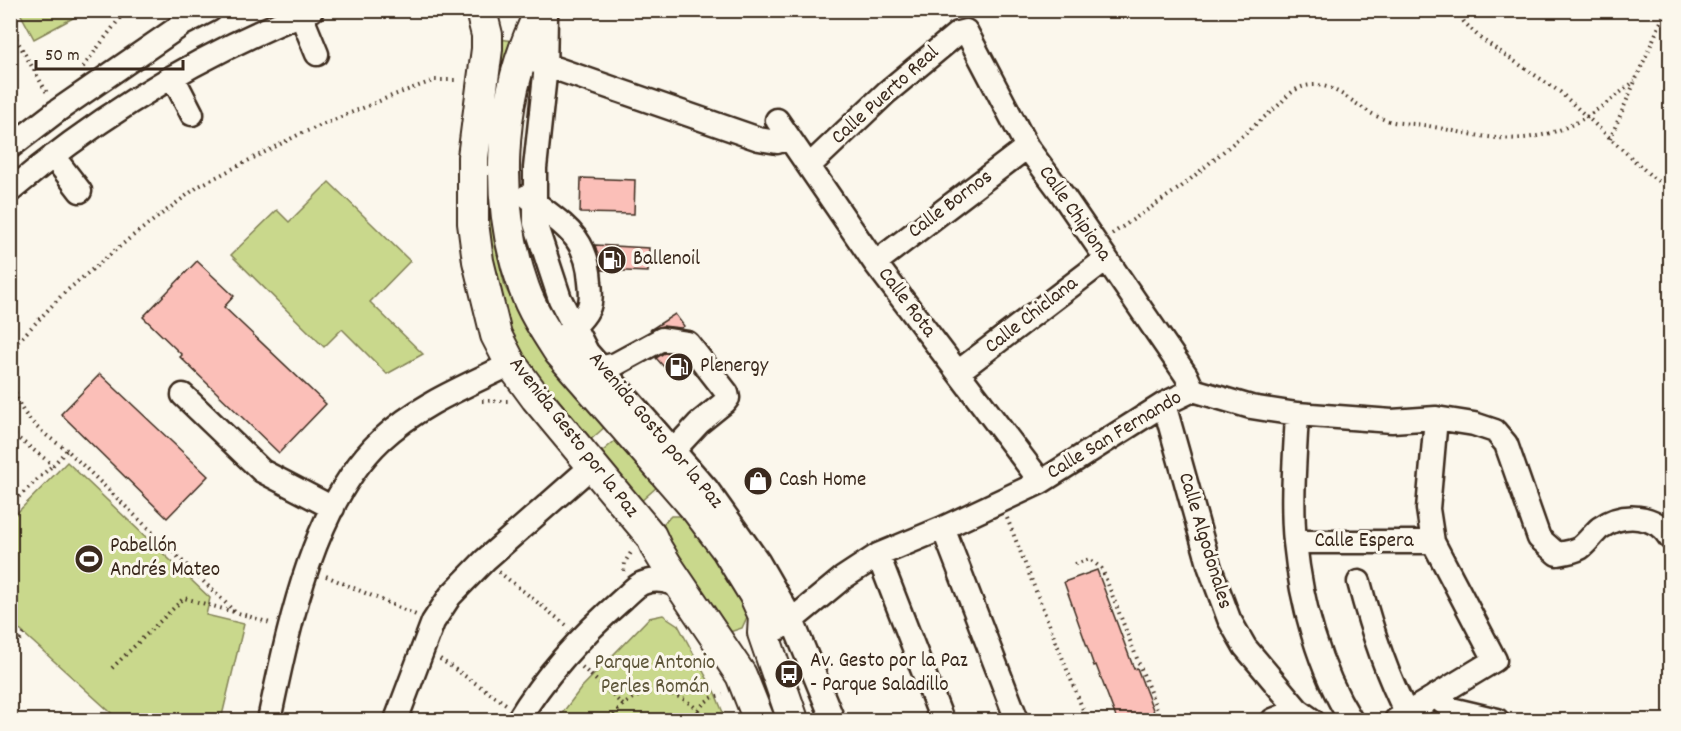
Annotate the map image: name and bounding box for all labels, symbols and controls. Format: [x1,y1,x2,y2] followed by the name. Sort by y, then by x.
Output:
[36,33,183,71] scale bar
[825,39,947,153] street label: Calle Puerto Real
[45,44,80,69] text: 50 m
[1030,160,1119,269] street label: Calle Chipiona
[902,163,1000,247] street label: Calle Bornos
[596,244,628,276] fuel station icon: Ballenoil
[633,245,700,275] place label: Ballenoil
[870,261,943,345] street label: Calle Rota
[979,269,1086,362] street label: Calle Chiclana
[580,346,730,516] street label: Avenida Gosto por la Paz
[501,351,645,525] street label: Avenida Gesto por la Paz
[663,351,695,383] fuel station icon: Plenergy
[700,352,769,382] place label: Plenergy
[1042,384,1188,488] street label: Calle San Fernando
[742,465,774,497] shop icon: Cash Home
[779,466,866,496] place label: Cash Home
[1169,469,1239,613] street label: Calle Algodonales
[1314,527,1415,557] street label: Calle Espera
[110,532,220,586] place label: Pabellón Andrés Mateo
[73,543,105,575] sports icon: Pabellón Andrés Mateo
[810,647,968,701] place label: Av. Gesto por la Paz - Parque Saladillo
[595,649,715,703] park label: Parque Antonio Perles Román
[773,658,805,690] bus stop icon: Av. Gesto por la Paz - Parque Saladillo

